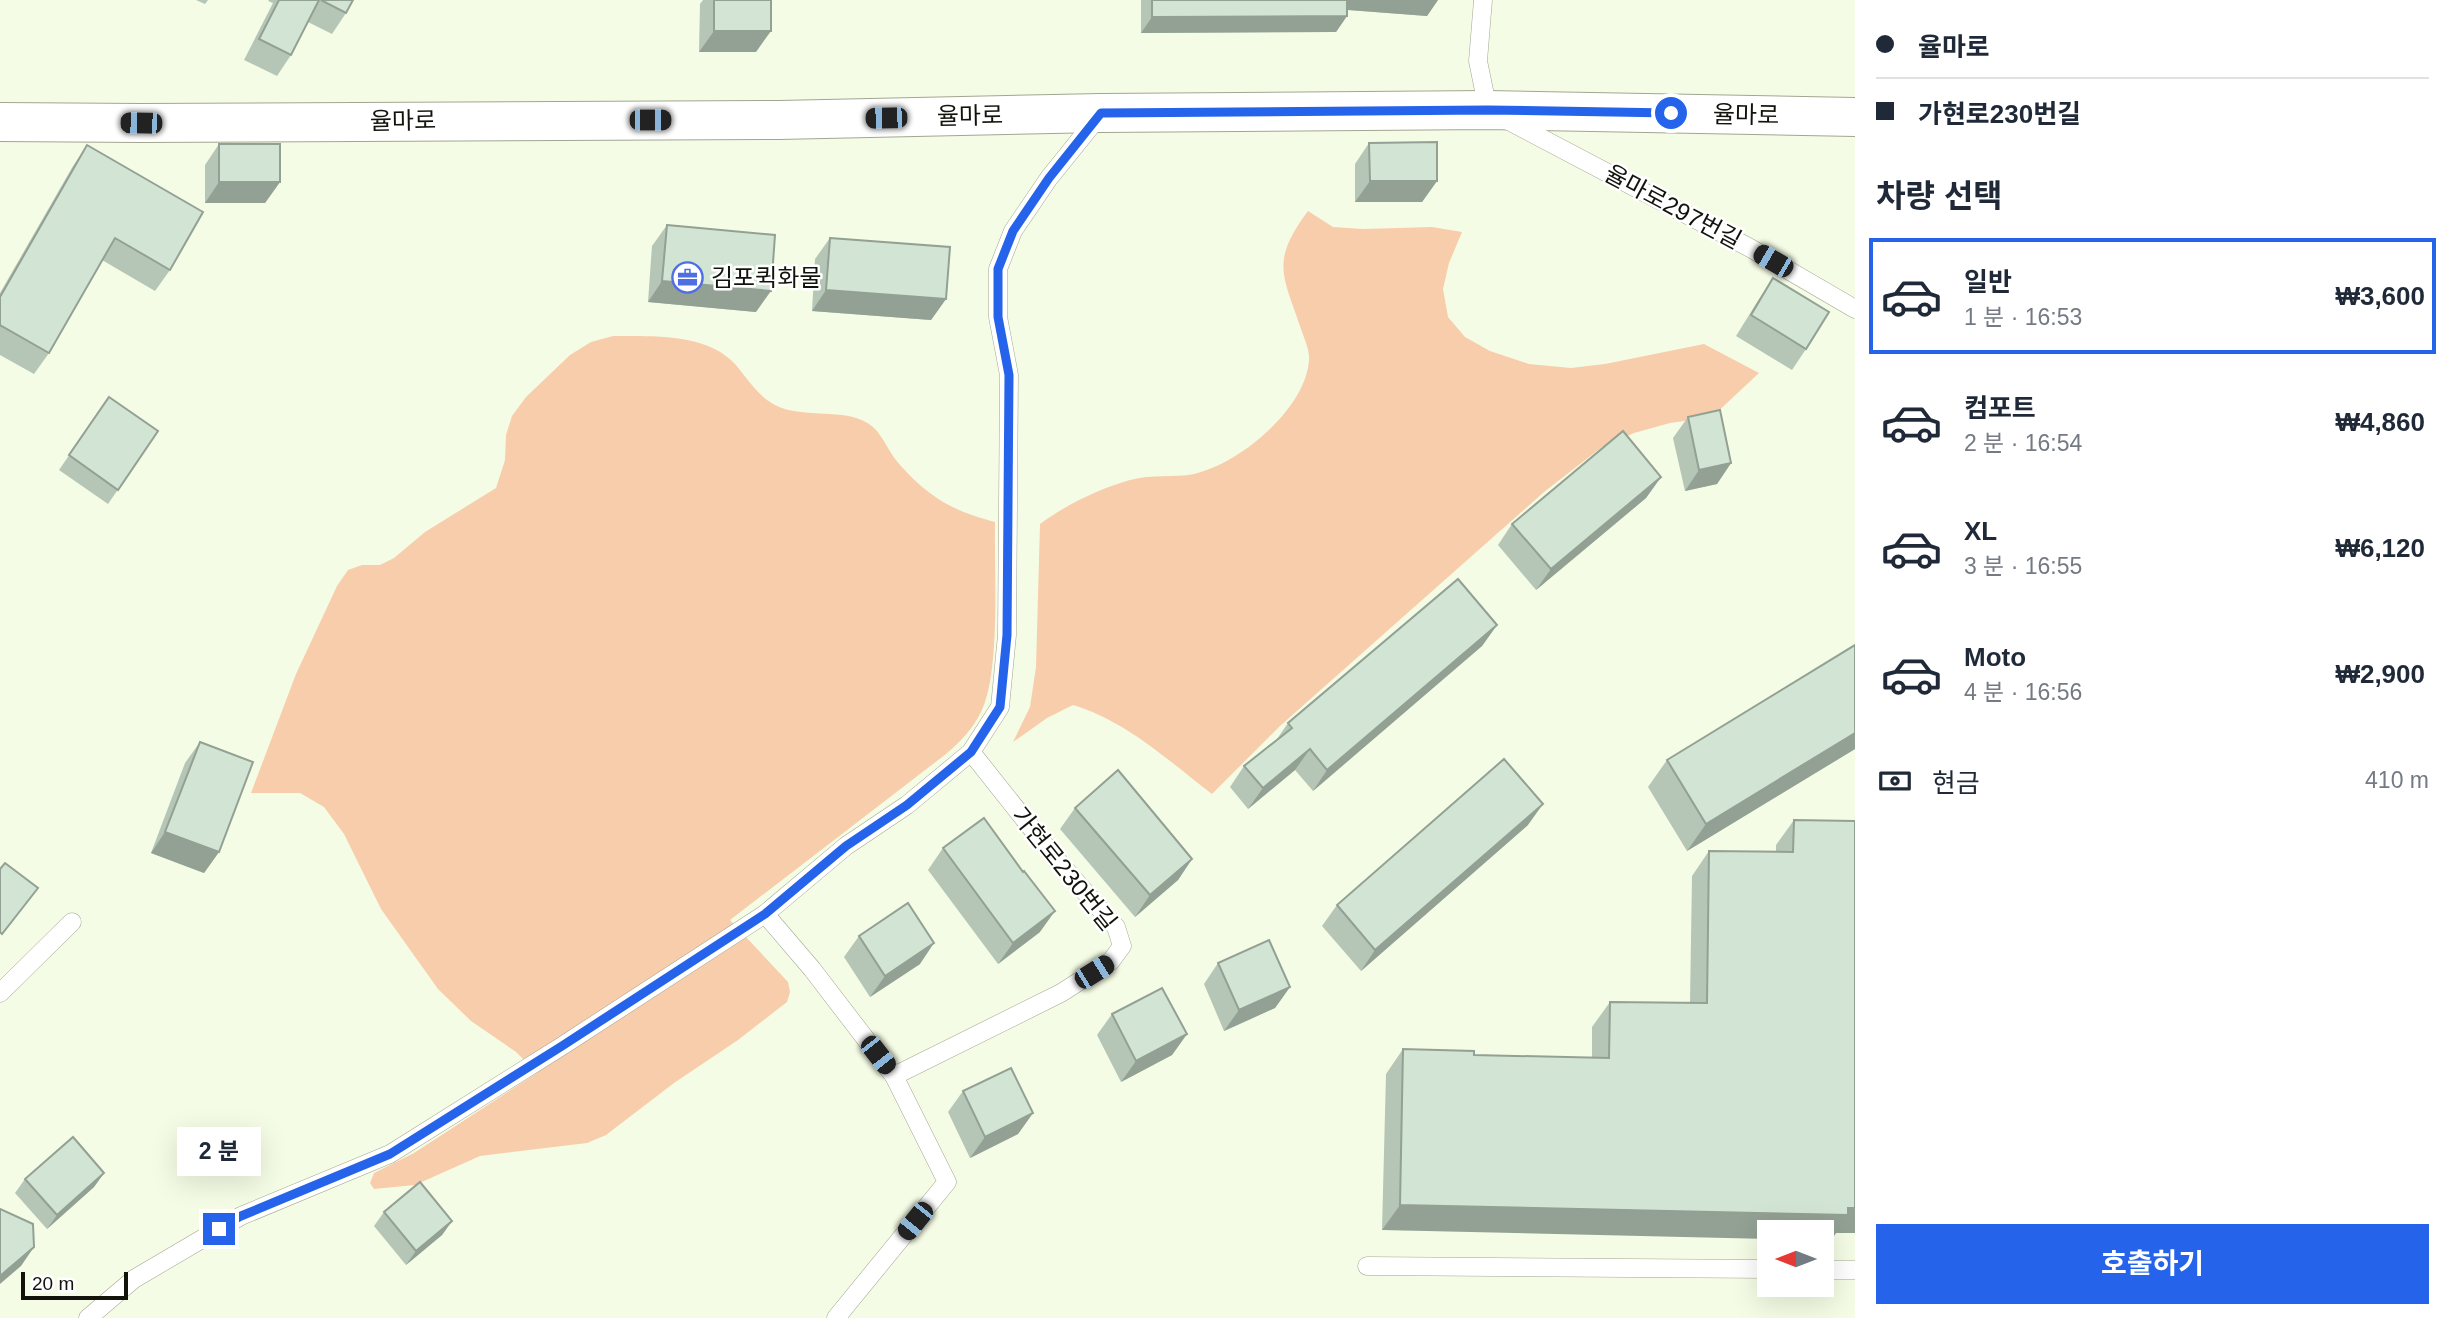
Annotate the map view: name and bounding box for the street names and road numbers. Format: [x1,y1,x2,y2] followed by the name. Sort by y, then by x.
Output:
[1713,100,1779,129] street label: 율마로
[937,101,1003,130] street label: 율마로
[370,106,436,135] street label: 율마로
[1600,159,1746,254] street label: 율마로297번길
[1007,802,1122,936] street label: 가현로230번길

